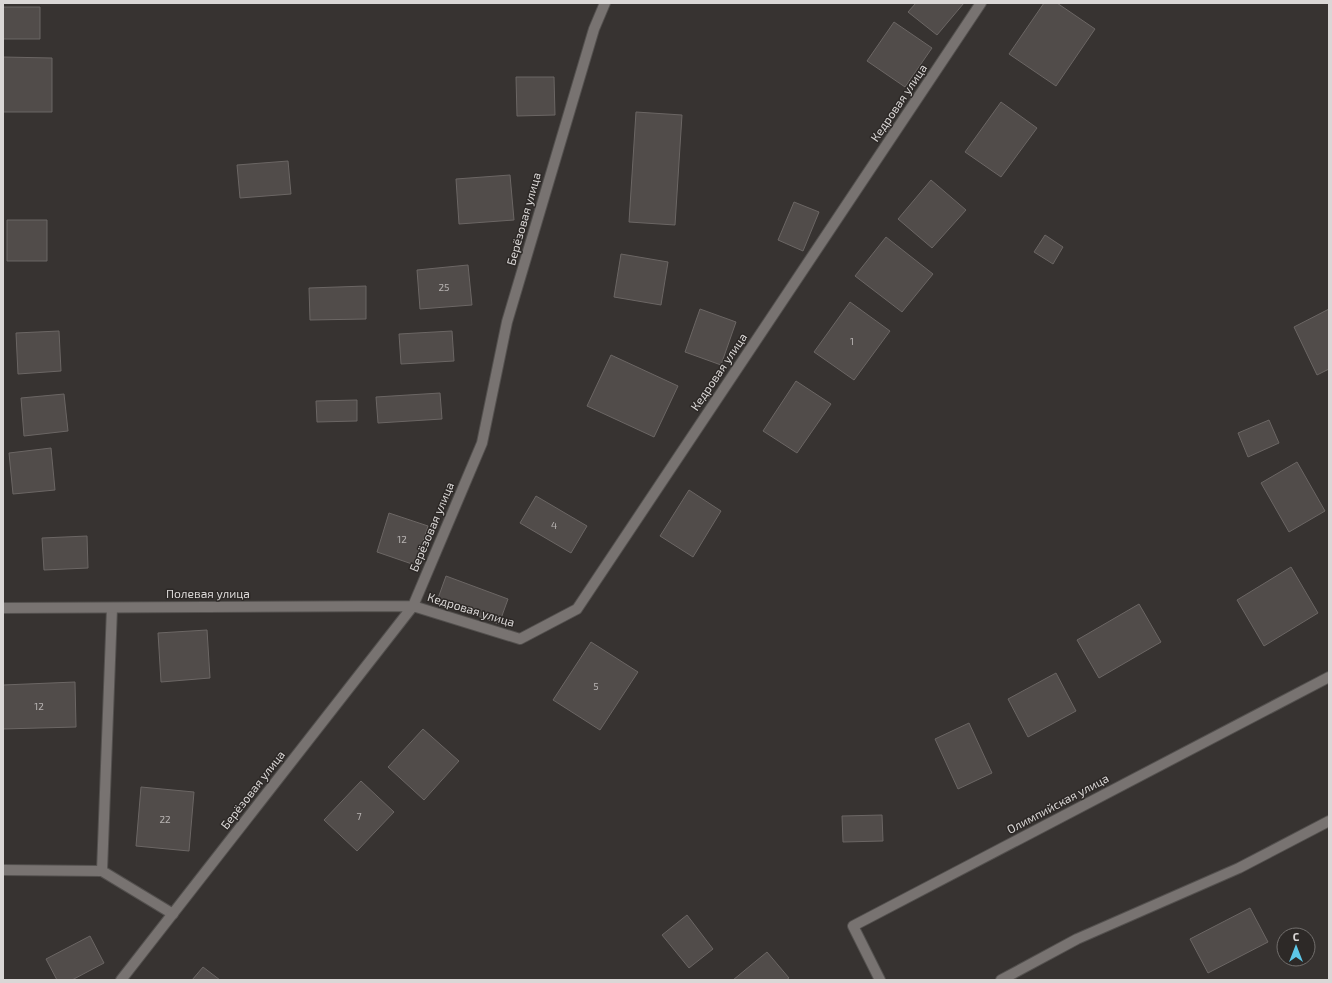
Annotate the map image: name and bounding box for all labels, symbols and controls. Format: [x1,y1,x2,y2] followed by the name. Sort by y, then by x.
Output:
[867,61,930,144] street label: Кедровая улица
[503,171,544,267] street label: Берёзовая улица
[439,281,449,293] house number: 25
[687,330,750,413] street label: Кедровая улица
[850,335,854,347] house number: 1
[406,480,457,574] street label: Берёзовая улица
[551,519,557,531] house number: 4
[397,533,407,545] house number: 12
[166,586,250,601] street label: Полевая улица
[426,589,517,630] street label: Кедровая улица
[593,680,599,692] house number: 5
[34,700,44,712] house number: 12
[217,747,288,832] street label: Берёзовая улица
[1004,770,1111,837] street label: Олимпийская улица
[356,810,362,822] house number: 7
[159,813,171,825] house number: 22
[1276,927,1316,967] north arrow
[1293,930,1300,943] text: С

